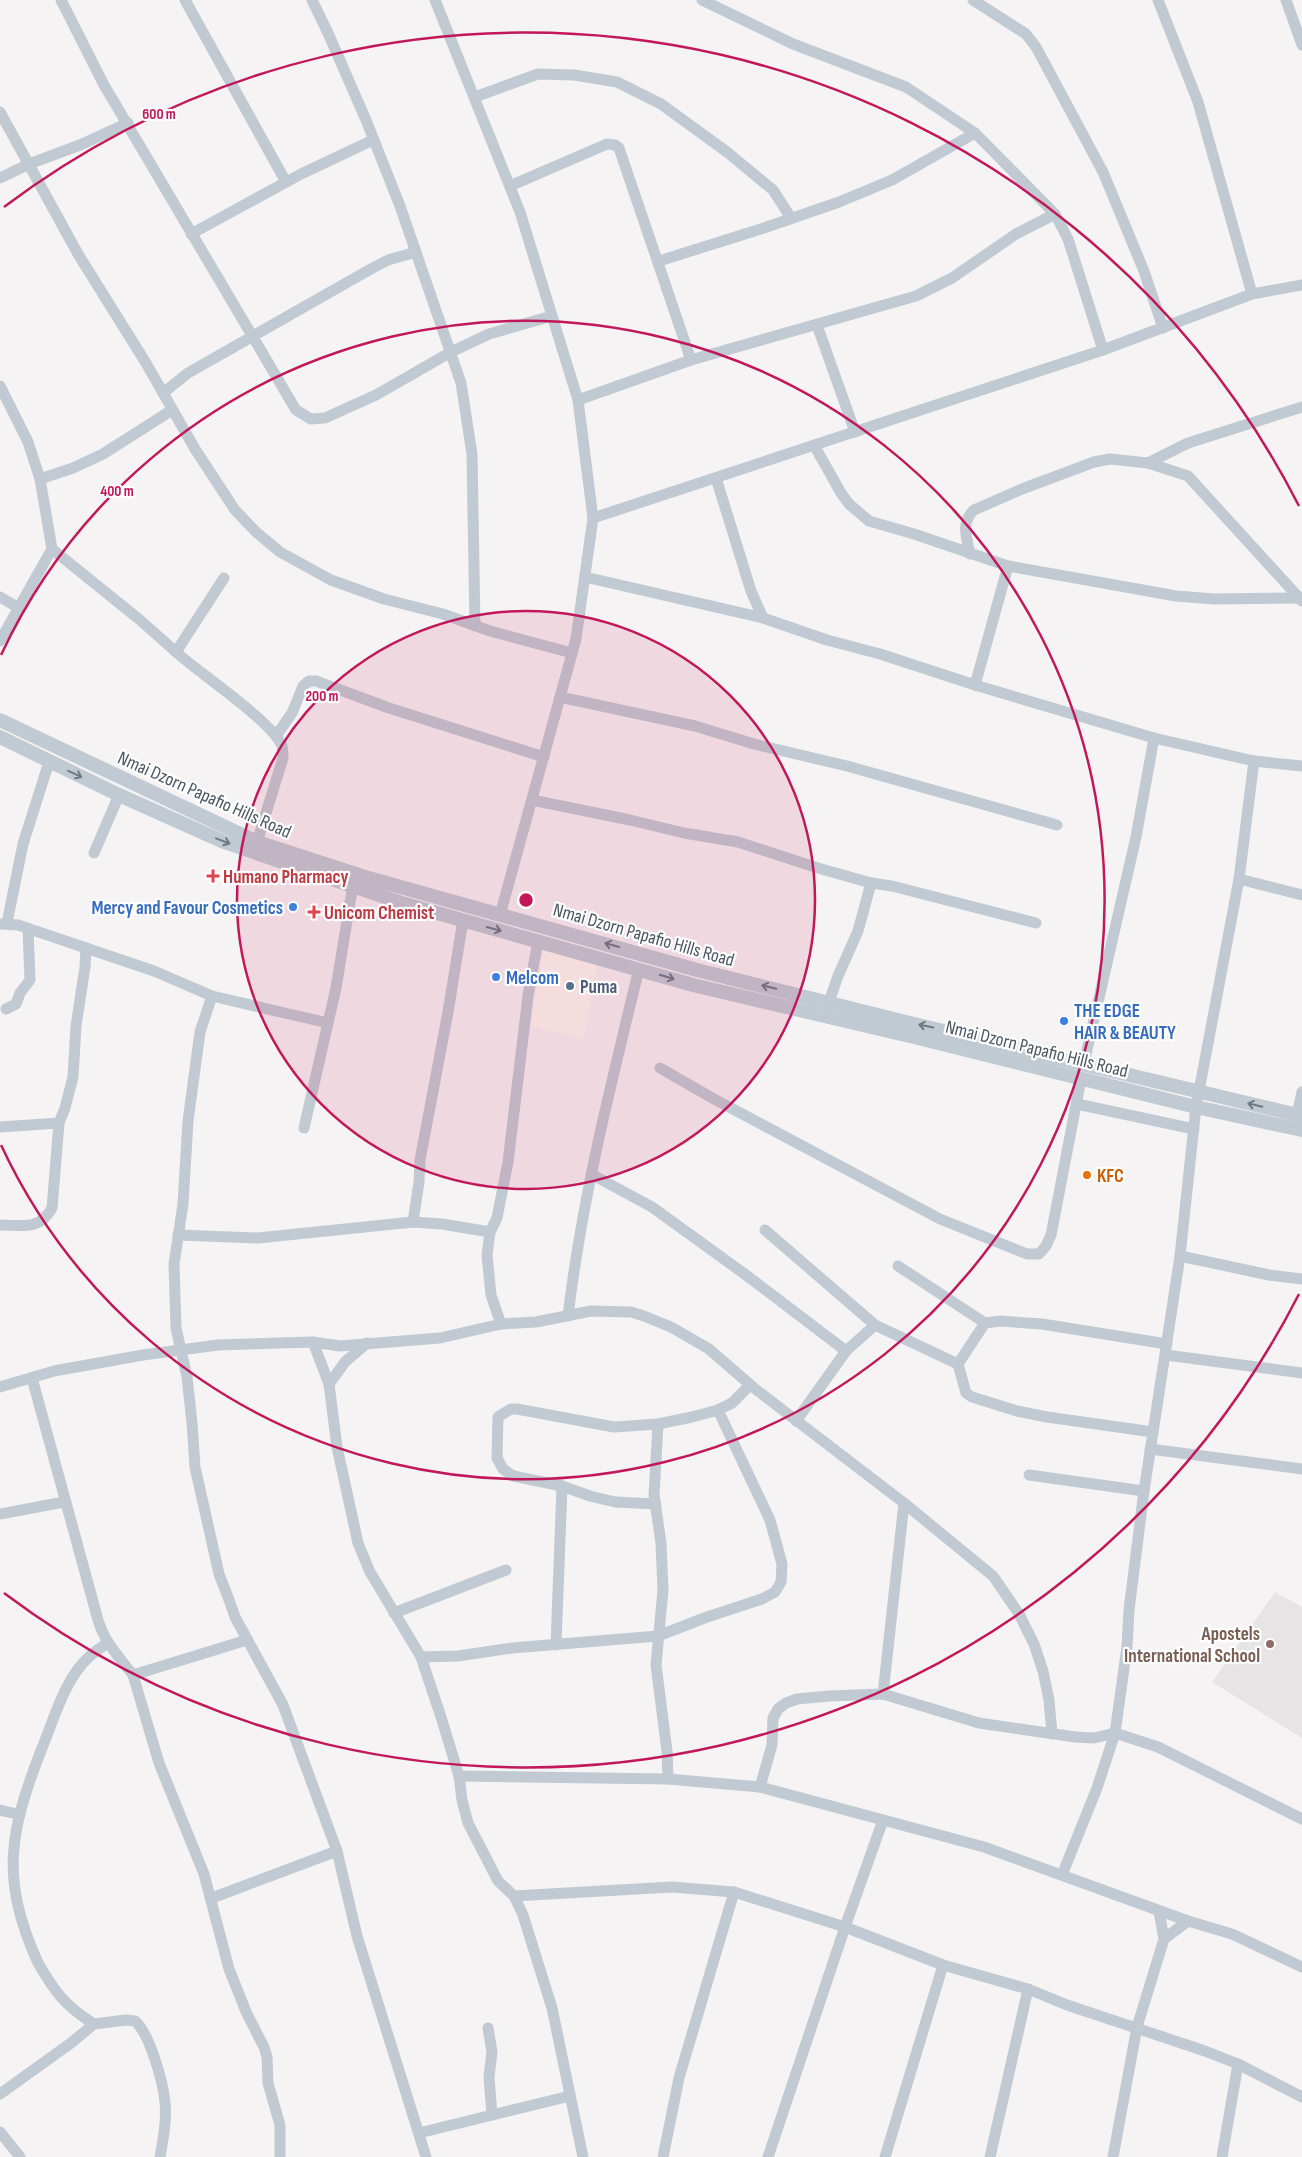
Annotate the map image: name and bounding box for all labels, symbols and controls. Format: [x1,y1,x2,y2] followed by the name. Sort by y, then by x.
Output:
[142,105,176,124] text: 600 m
[100,482,134,501] text: 400 m
[305,687,339,706] text: 200 m
[114,747,295,844] street label: Nmai Dzorn Papafio Hills Road
[67,770,82,779] one-way arrow
[215,837,230,846] one-way arrow
[223,866,348,889] place label: Humano Pharmacy
[207,870,219,882] marker: Humano Pharmacy
[517,891,535,909] centre of rings
[91,897,283,920] place label: Mercy and Favour Cosmetics
[550,899,737,972] street label: Nmai Dzorn Papafio Hills Road
[287,901,299,913] marker: Mercy and Favour Cosmetics
[324,902,434,925] place label: Unicom Chemist
[308,906,320,918] marker: Unicom Chemist
[485,924,501,934] one-way arrow
[604,939,620,949] one-way arrow
[506,967,559,990] place label: Melcom
[490,971,502,983] marker: Melcom
[659,973,675,983] one-way arrow
[580,976,617,999] place label: Puma
[564,980,576,992] marker: Puma
[761,982,777,991] one-way arrow
[1074,1000,1176,1045] place label: THE EDGE HAIR & BEAUTY
[1058,1015,1070,1027] marker: THE EDGE HAIR & BEAUTY
[943,1016,1130,1083] street label: Nmai Dzorn Papafio Hills Road
[919,1021,935,1030] one-way arrow
[1247,1100,1263,1109] one-way arrow
[1097,1165,1124,1188] place label: KFC
[1081,1169,1093,1181] marker: KFC
[1124,1623,1260,1668] place label: Apostels International School
[1264,1638,1276,1650] marker: Apostels International School

